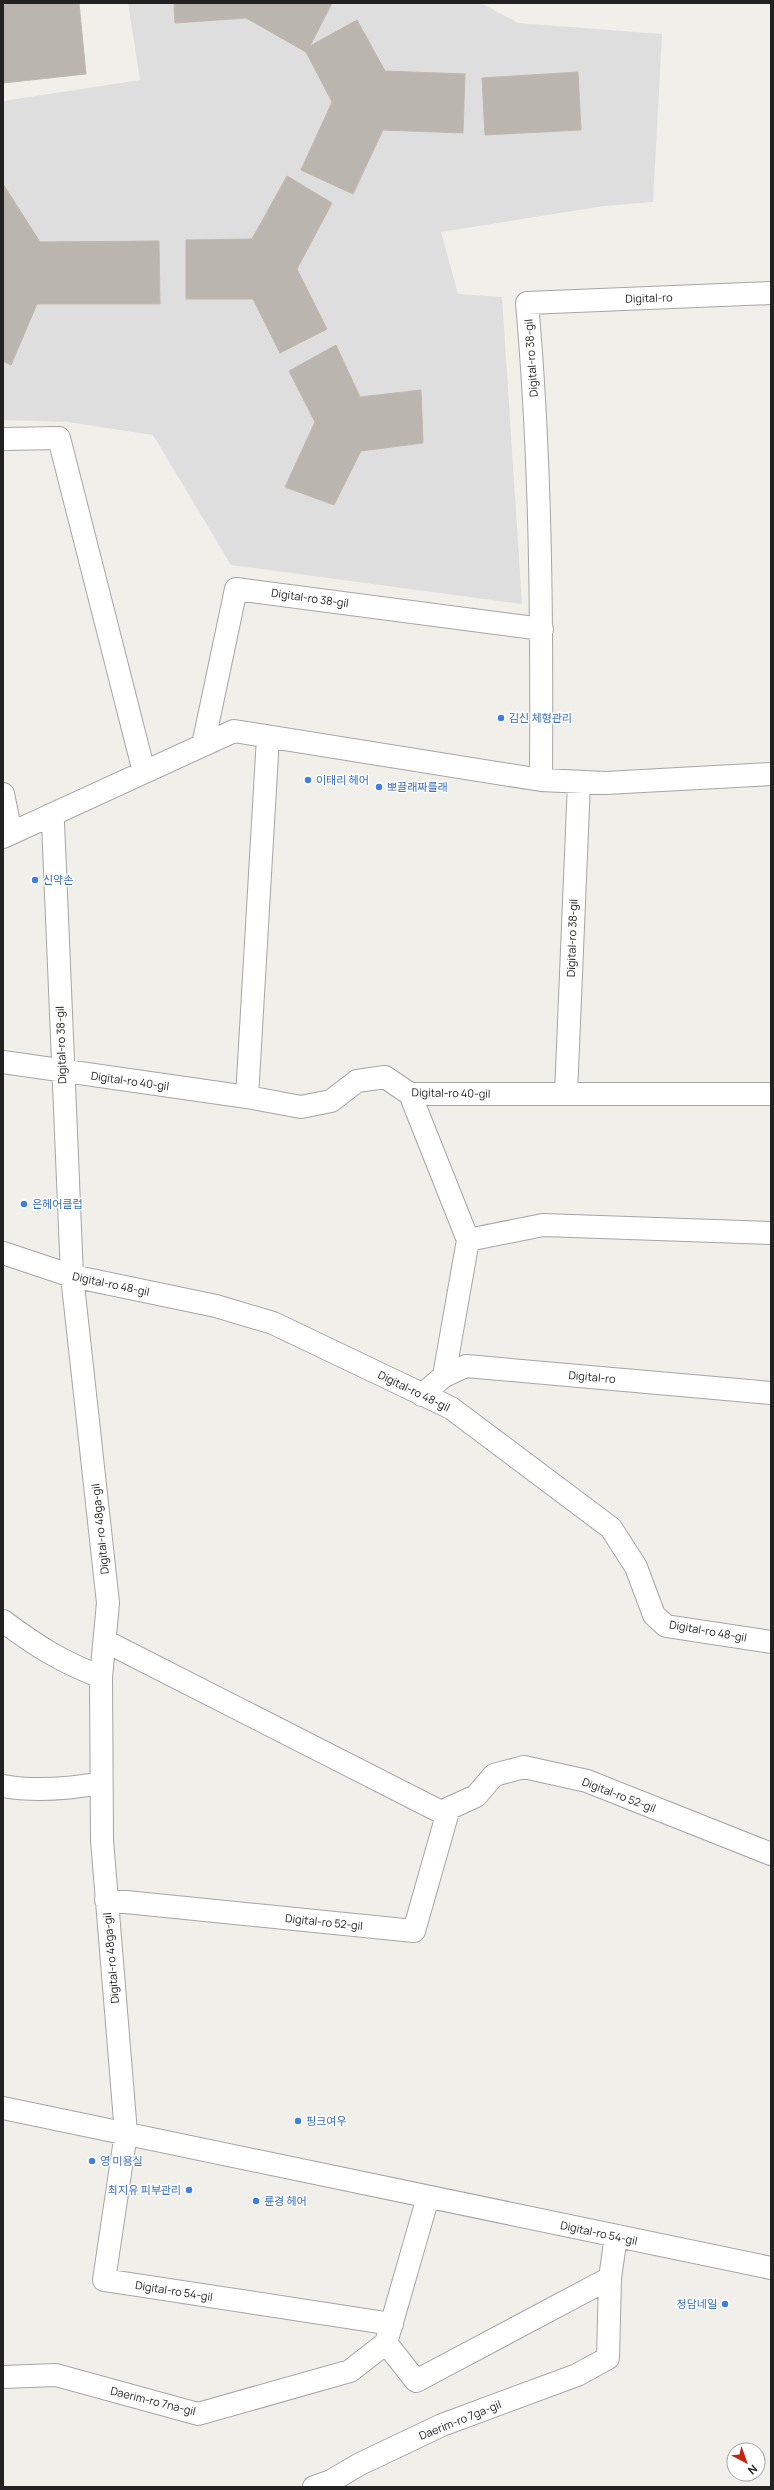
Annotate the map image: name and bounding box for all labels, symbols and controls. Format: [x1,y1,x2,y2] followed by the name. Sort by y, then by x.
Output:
[625,289,673,306] street label: Digital-ro
[520,319,541,397] street label: Digital-ro 38-gil
[270,585,350,610] street label: Digital-ro 38-gil
[509,710,572,725] place label: 김신 체형관리
[496,713,506,723] marker: 김신 체형관리
[316,772,369,787] place label: 이태리 헤어
[303,775,313,785] marker: 이태리 헤어
[387,779,448,794] place label: 뽀끌래짜를래
[374,782,384,792] marker: 뽀끌래짜를래
[43,872,73,887] place label: 신약손
[30,875,40,885] marker: 신약손
[563,899,580,977] street label: Digital-ro 38-gil
[52,1006,69,1084] street label: Digital-ro 38-gil
[90,1068,170,1093] street label: Digital-ro 40-gil
[411,1084,491,1101] street label: Digital-ro 40-gil
[32,1196,83,1211] place label: 은헤어클럽
[19,1199,29,1209] marker: 은헤어클럽
[71,1268,151,1299] street label: Digital-ro 48-gil
[376,1367,453,1414] street label: Digital-ro 48-gil
[568,1367,617,1386] street label: Digital-ro
[87,1483,112,1575] street label: Digital-ro 48ga-gil
[668,1616,748,1645] street label: Digital-ro 48-gil
[580,1774,658,1815] street label: Digital-ro 52-gil
[285,1910,364,1933] street label: Digital-ro 52-gil
[99,1912,122,2004] street label: Digital-ro 48ga-gil
[306,2113,346,2128] place label: 핑크여우
[293,2116,303,2126] marker: 핑크여우
[100,2153,143,2168] place label: 영 미용실
[87,2156,97,2166] marker: 영 미용실
[108,2182,181,2197] place label: 최지유 피부관리
[184,2185,194,2195] marker: 최지유 피부관리
[264,2193,307,2208] place label: 륜경 헤어
[251,2196,261,2206] marker: 륜경 헤어
[559,2217,639,2248] street label: Digital-ro 54-gil
[134,2277,214,2304] street label: Digital-ro 54-gil
[677,2296,717,2311] place label: 청담네일
[720,2299,730,2309] marker: 청담네일
[109,2383,197,2418] street label: Daerim-ro 7na-gil
[416,2396,503,2443] street label: Daerim-ro 7ga-gil
[726,2442,766,2482] north arrow
[745,2462,761,2478] text: N

